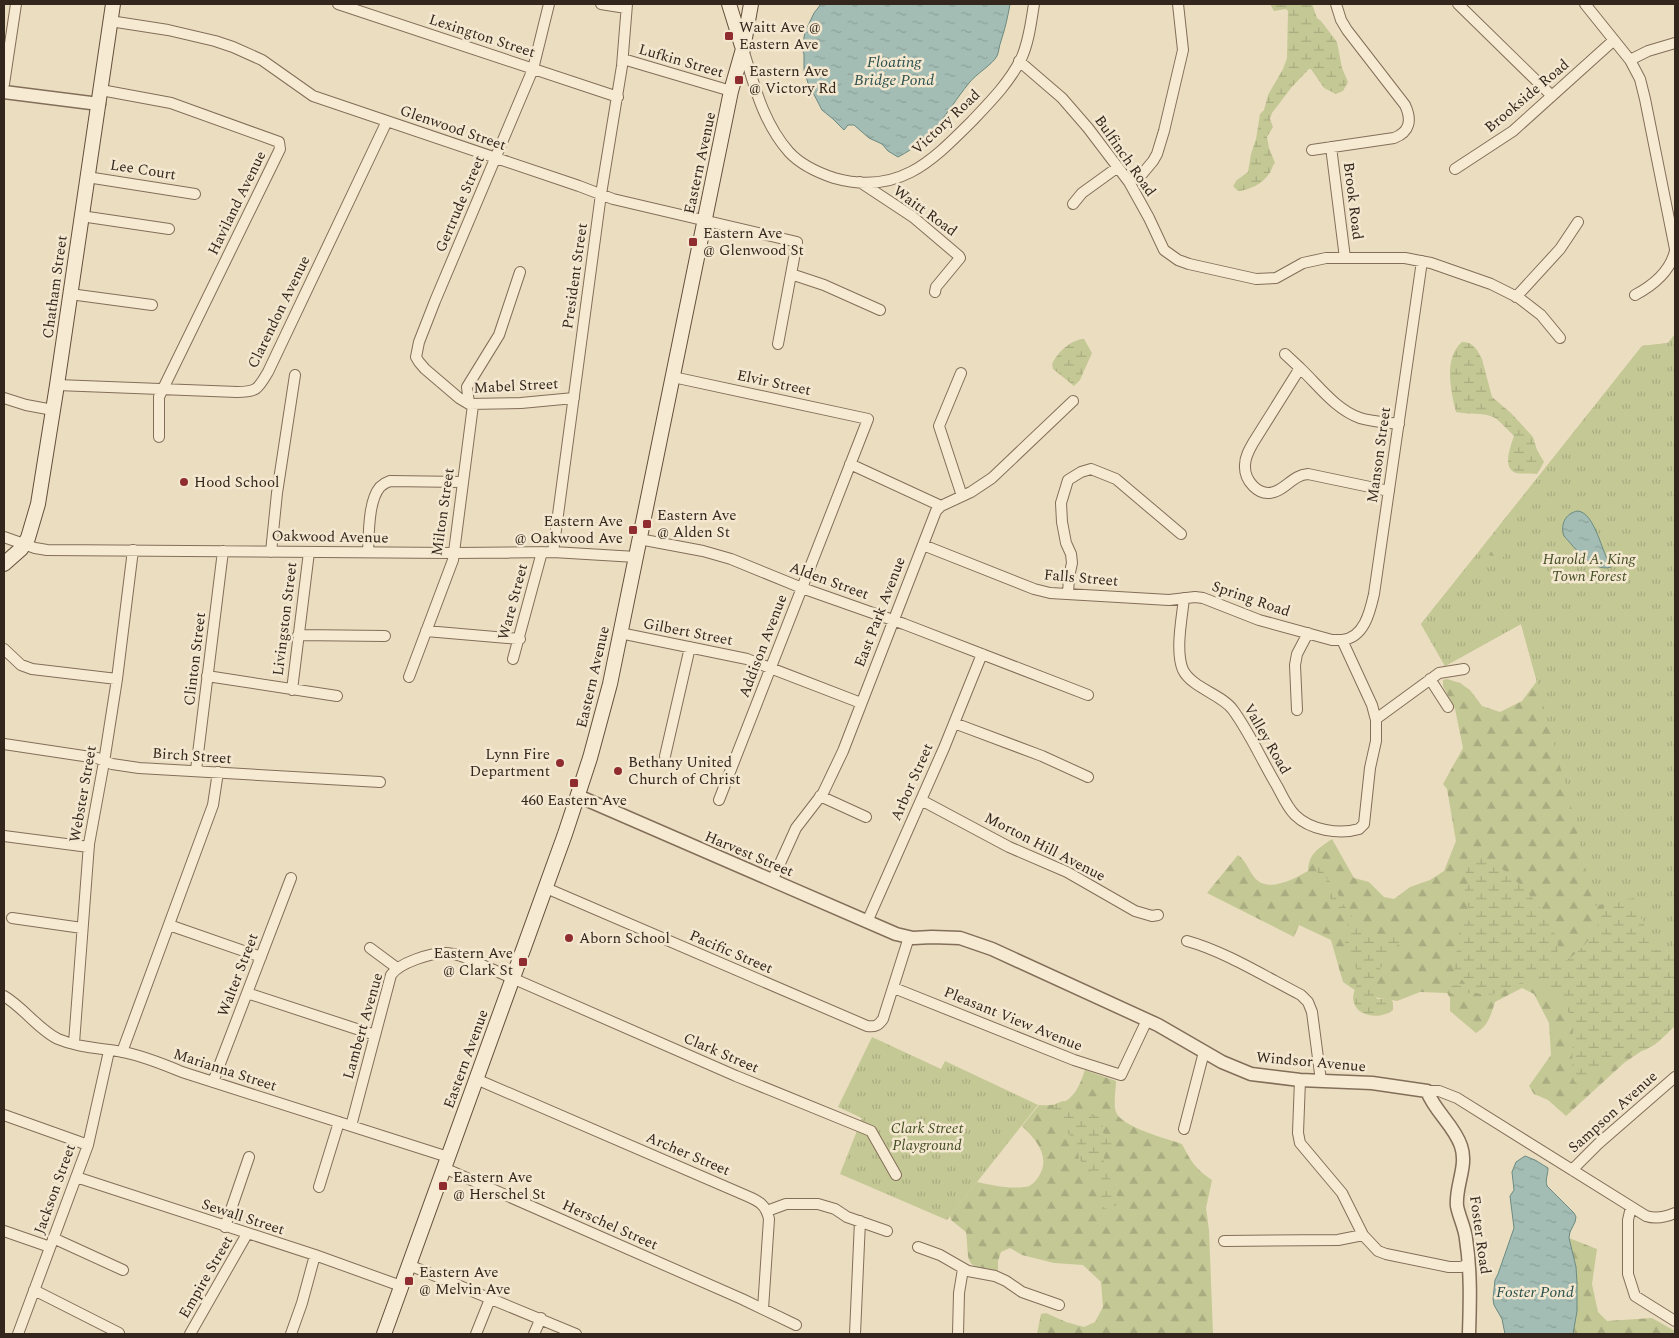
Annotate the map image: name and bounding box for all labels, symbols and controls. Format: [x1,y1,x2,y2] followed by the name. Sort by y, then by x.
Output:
[426,8,538,64] street label: Lexington Street
[739,16,821,56] place label: Waitt Ave @ Eastern Ave
[723,30,735,42] marker: Waitt Ave @ Eastern Ave
[636,38,726,84] street label: Lufkin Street
[854,50,934,92] water label: Floating Bridge Pond
[1480,54,1574,138] street label: Brookside Road
[749,60,837,100] place label: Eastern Ave @ Victory Rd
[733,74,745,86] marker: Eastern Ave @ Victory Rd
[906,84,986,160] street label: Victory Road
[397,99,509,157] street label: Glenwood Street
[678,110,722,216] street label: Eastern Avenue
[1088,111,1162,201] street label: Bulfinch Road
[202,147,272,259] street label: Haviland Avenue
[429,152,491,256] street label: Gertrude Street
[108,153,178,187] street label: Lee Court
[1337,161,1369,241] street label: Brook Road
[888,180,962,242] street label: Waitt Road
[556,222,594,330] street label: President Street
[703,222,804,262] place label: Eastern Ave @ Glenwood St
[36,234,74,340] street label: Chatham Street
[687,236,699,248] marker: Eastern Ave @ Glenwood St
[242,252,316,372] street label: Clarendon Avenue
[735,364,813,402] street label: Elvir Street
[473,372,559,400] street label: Mabel Street
[1361,405,1397,505] street label: Manson Street
[425,466,461,558] street label: Milton Street
[194,471,280,494] place label: Hood School
[178,476,190,488] marker: Hood School
[657,504,737,544] place label: Eastern Ave @ Alden St
[514,510,623,550] place label: Eastern Ave @ Oakwood Ave
[641,518,653,530] marker: Eastern Ave @ Alden St
[271,524,389,550] street label: Oakwood Avenue
[627,524,639,536] marker: Eastern Ave @ Oakwood Ave
[1543,548,1637,588] park label: Harold A. King Town Forest
[848,553,912,671] street label: East Park Avenue
[786,556,872,606] street label: Alden Street
[267,561,303,677] street label: Livingston Street
[492,561,534,643] street label: Ware Street
[1043,563,1119,593] street label: Falls Street
[1209,575,1293,623] street label: Spring Road
[733,591,793,701] street label: Addison Avenue
[178,611,212,707] street label: Clinton Street
[641,612,735,652] street label: Gilbert Street
[570,624,616,730] street label: Eastern Avenue
[1237,699,1297,779] street label: Valley Road
[885,739,939,825] street label: Arbor Street
[152,742,232,770] street label: Birch Street
[470,743,550,783] place label: Lynn Fire Department
[63,744,103,844] street label: Webster Street
[628,751,741,791] place label: Bethany United Church of Christ
[554,757,566,769] marker: Lynn Fire Department
[612,765,624,777] marker: Bethany United Church of Christ
[568,777,580,789] marker: 460 Eastern Ave
[521,789,627,812] place label: 460 Eastern Ave
[980,807,1110,887] street label: Morton Hill Avenue
[701,825,797,883] street label: Harvest Street
[686,924,776,980] street label: Pacific Street
[579,927,670,950] place label: Aborn School
[212,930,264,1020] street label: Walter Street
[563,932,575,944] marker: Aborn School
[433,942,513,982] place label: Eastern Ave @ Clark St
[517,956,529,968] marker: Eastern Ave @ Clark St
[337,970,389,1082] street label: Lambert Avenue
[940,981,1086,1057] street label: Pleasant View Avenue
[437,1006,495,1112] street label: Eastern Avenue
[680,1027,762,1079] street label: Clark Street
[170,1042,280,1098] street label: Marianna Street
[1255,1046,1367,1078] street label: Windsor Avenue
[1563,1065,1663,1159] street label: Sampson Avenue
[891,1117,963,1157] park label: Clark Street Playground
[642,1126,734,1182] street label: Archer Street
[28,1141,82,1237] street label: Jackson Street
[453,1166,546,1206] place label: Eastern Ave @ Herschel St
[437,1180,449,1192] marker: Eastern Ave @ Herschel St
[199,1193,287,1241] street label: Sewall Street
[558,1194,662,1256] street label: Herschel Street
[1463,1194,1497,1276] street label: Foster Road
[173,1231,239,1323] street label: Empire Street
[419,1261,511,1301] place label: Eastern Ave @ Melvin Ave
[403,1275,415,1287] marker: Eastern Ave @ Melvin Ave
[1496,1280,1574,1304] water label: Foster Pond

